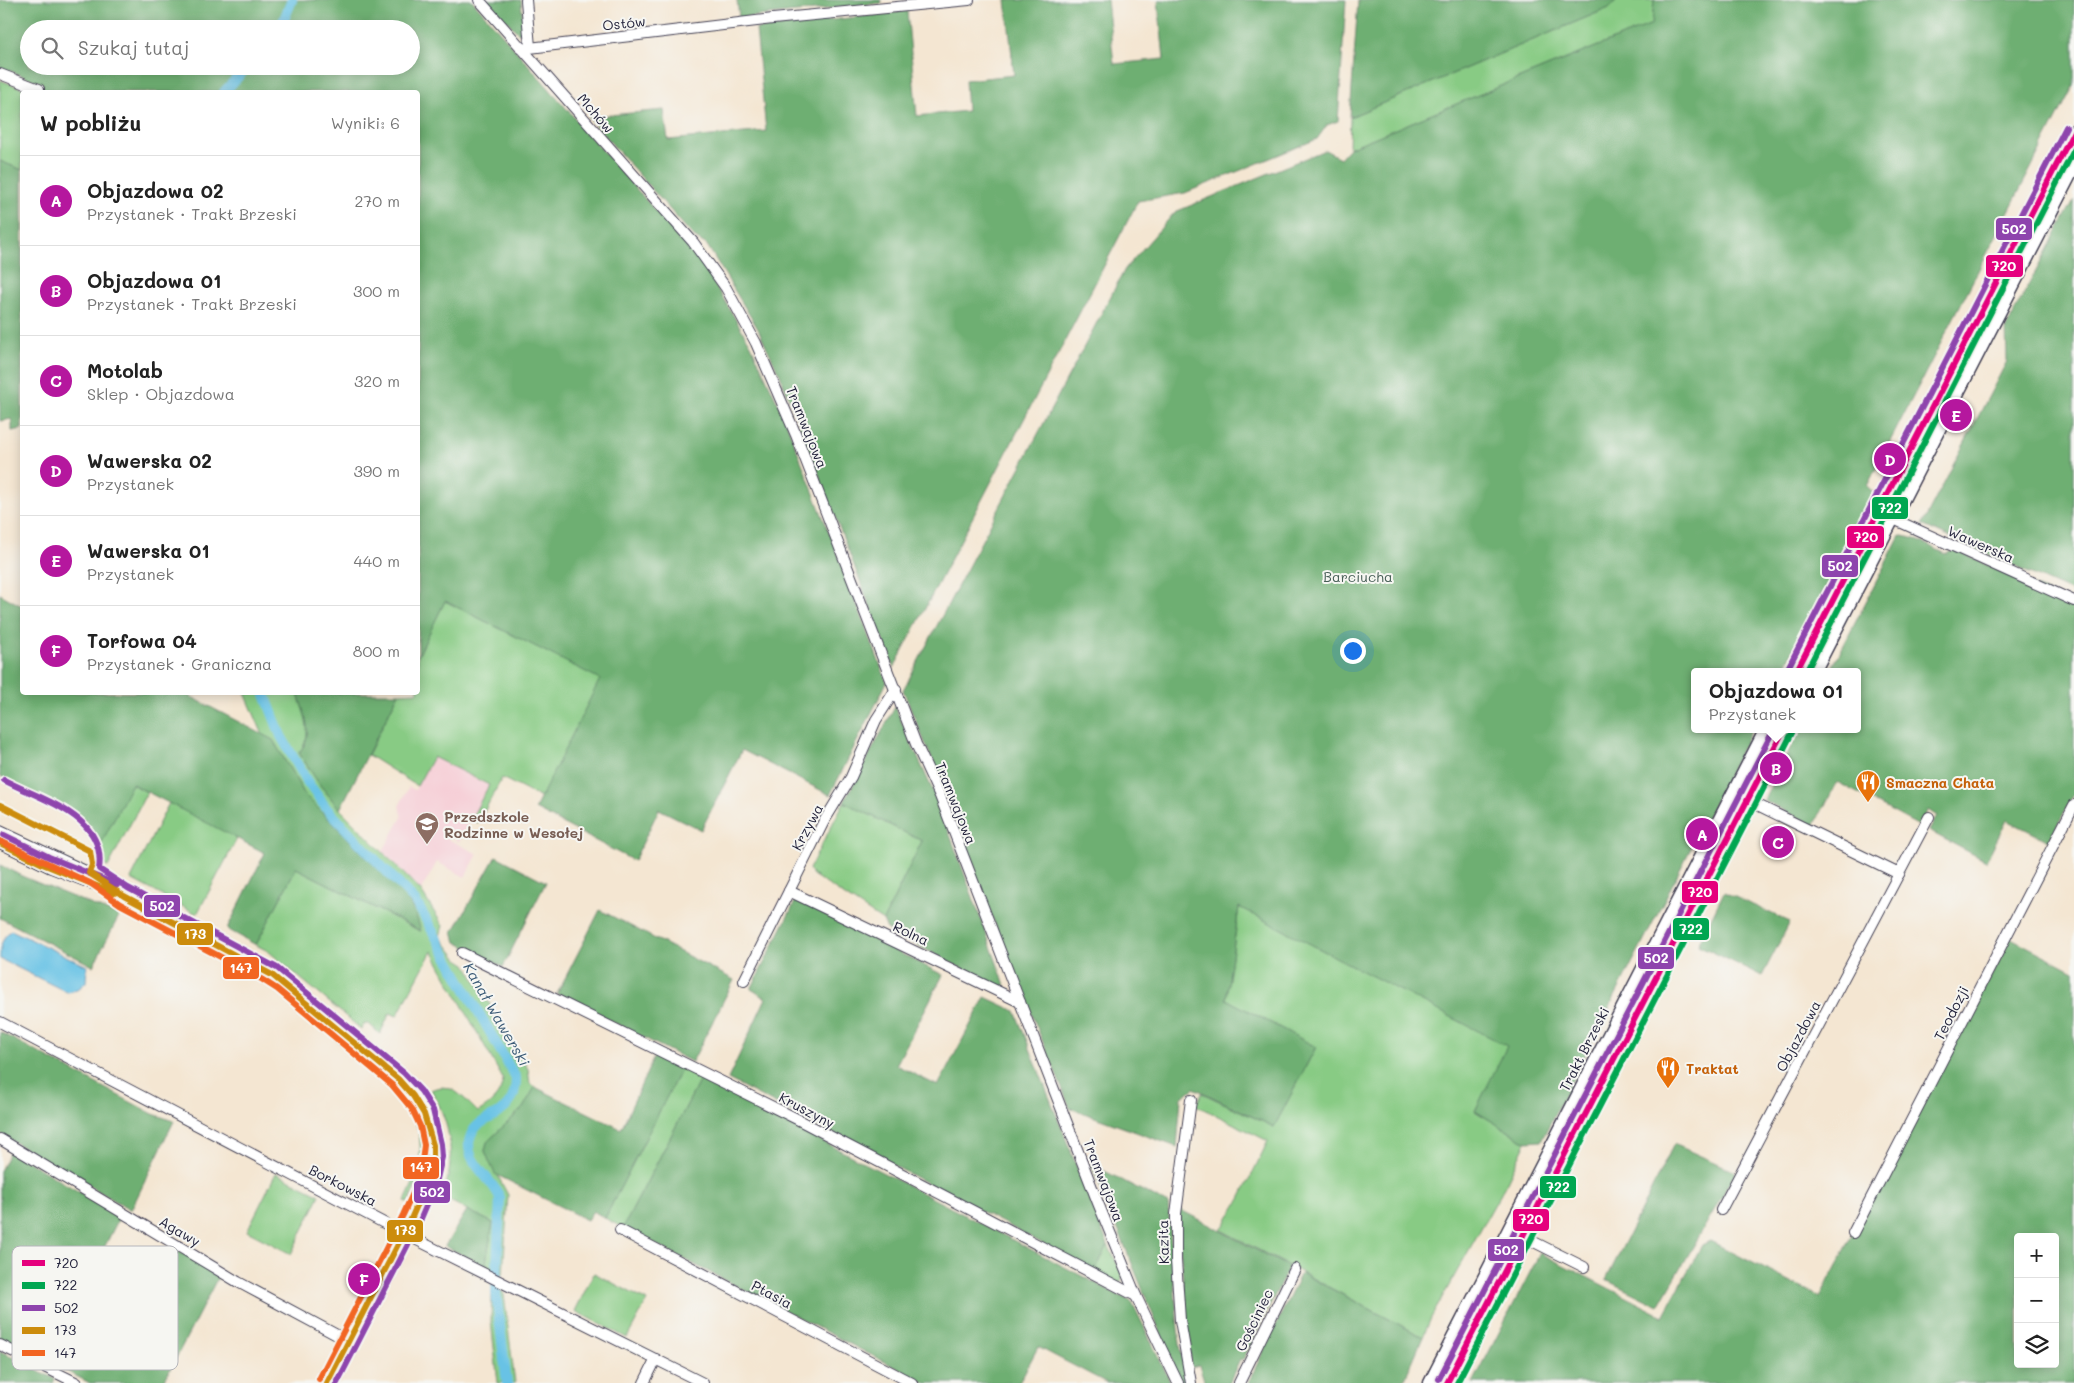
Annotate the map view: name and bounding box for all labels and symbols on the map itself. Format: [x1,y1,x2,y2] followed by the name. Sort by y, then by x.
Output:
[602,11,646,35] street label: Ostów
[574,89,618,137] street label: Mchów
[1995,217,2033,241] line badge: 502
[2001,219,2027,238] text: 502
[1985,254,2024,278] line badge: 720
[1992,256,2016,275] text: 720
[782,383,832,471] street label: Tramwajowa
[1940,396,1972,434] pin: E
[1874,440,1906,478] pin: D
[1871,496,1909,520] line badge: 722
[1878,498,1902,517] text: 722
[1945,521,2017,567] street label: Wawerska
[1846,525,1885,549] line badge: 720
[1854,527,1878,546] text: 720
[1821,554,1859,578] line badge: 502
[1827,556,1853,575] text: 502
[1323,567,1393,586] park label: Barciucha
[1340,638,1366,664] your location
[1760,749,1792,787] pin: B
[931,759,981,847] street label: Tramwajowa
[1855,769,1881,803] restaurant icon: Smaczna Chata
[1886,773,1995,792] place label: Smaczna Chata
[787,800,827,854] street label: Krzywa
[444,807,583,842] place label: Przedszkole Rodzinne w Wesołej
[414,811,440,845] school or university icon: Przedszkole Rodzinne w Wesołej
[1686,815,1718,853] pin: A
[1762,823,1794,861] pin: C
[1681,880,1719,904] line badge: 720
[1688,882,1712,901] text: 720
[143,894,181,918] line badge: 502
[149,896,175,915] text: 502
[890,917,932,949] street label: Rolna
[1672,917,1710,941] line badge: 722
[1679,919,1703,938] text: 722
[176,922,214,946] line badge: 173
[184,924,206,943] text: 173
[1637,946,1675,970] line badge: 502
[1643,948,1669,967] text: 502
[222,956,260,980] line badge: 147
[230,958,253,977] text: 147
[459,959,535,1070] water label: Kanał Wawerski
[1929,983,1973,1043] street label: Teodozji
[1771,997,1825,1075] street label: Objazdowa
[1555,1004,1613,1094] street label: Trakt Brzeski
[1655,1055,1681,1089] restaurant icon: Traktat
[1686,1059,1739,1078] place label: Traktat
[776,1087,838,1133] street label: Kruszyny
[1080,1136,1128,1224] street label: Tramwajowa
[402,1156,440,1180] line badge: 147
[410,1157,433,1176] text: 147
[306,1160,380,1210] street label: Borkowska
[1539,1175,1577,1199] line badge: 722
[1546,1177,1570,1196] text: 722
[413,1180,451,1204] line badge: 502
[419,1182,445,1201] text: 502
[1512,1208,1550,1232] line badge: 720
[1519,1209,1543,1228] text: 720
[156,1211,204,1251] street label: Agawy
[386,1219,424,1243] line badge: 173
[394,1220,416,1239] text: 173
[1153,1220,1173,1264] street label: Kazita
[1487,1238,1525,1262] line badge: 502
[1493,1240,1519,1259] text: 502
[12,1246,178,1370] legend
[54,1253,79,1272] text: 720
[348,1260,380,1298] pin: F
[54,1275,77,1294] text: 722
[748,1275,796,1313] street label: Ptasia
[1231,1286,1277,1354] street label: Gościniec
[54,1298,79,1317] text: 502
[54,1320,76,1339] text: 173
[54,1343,76,1362] text: 147

